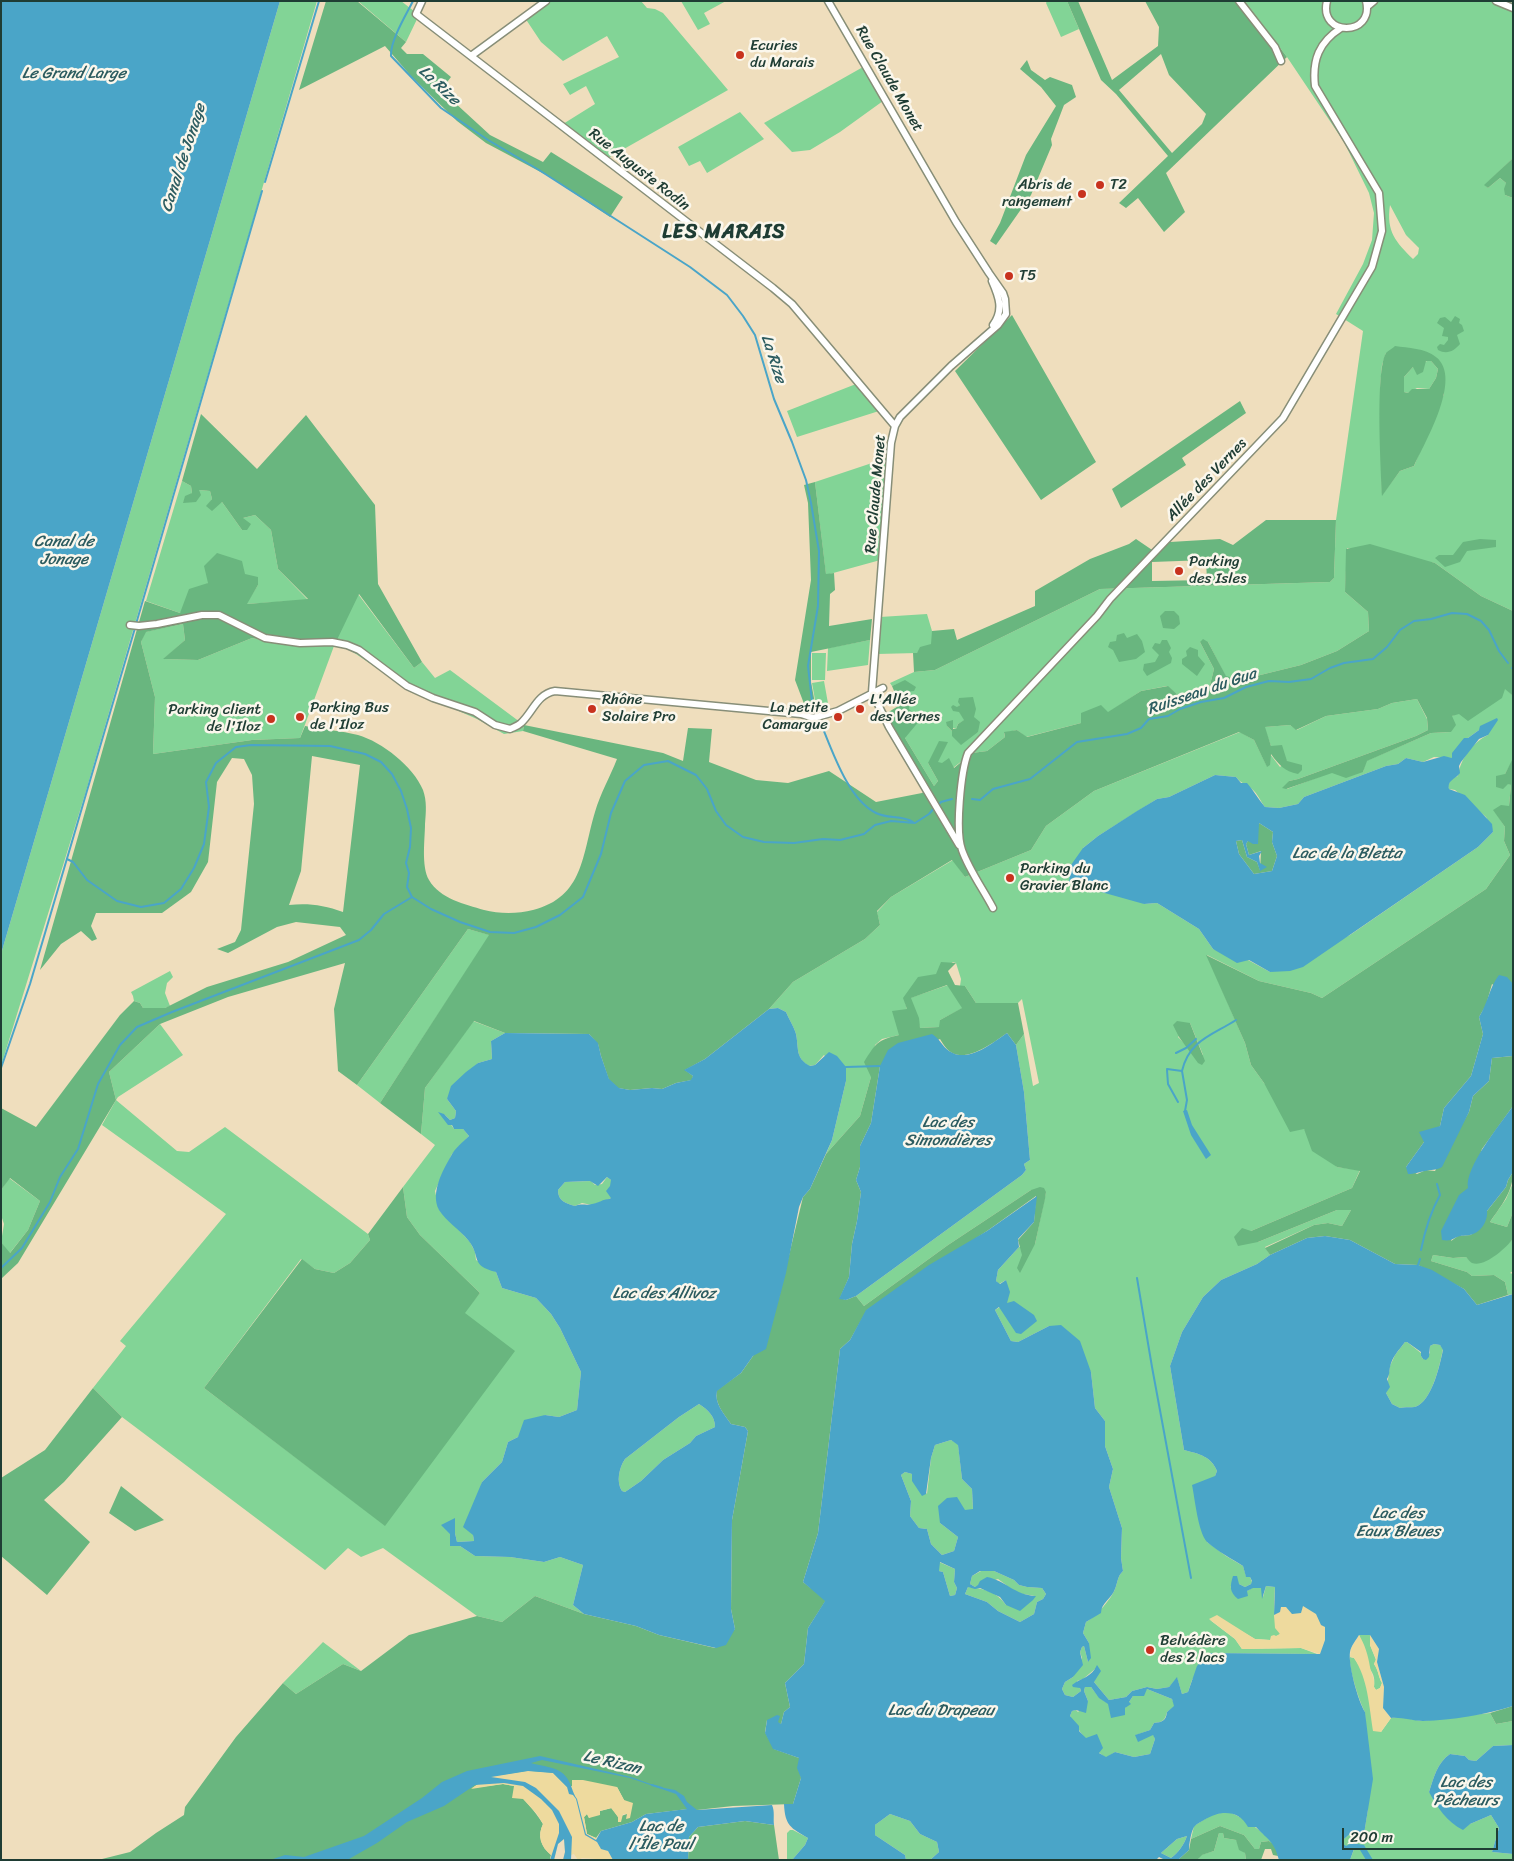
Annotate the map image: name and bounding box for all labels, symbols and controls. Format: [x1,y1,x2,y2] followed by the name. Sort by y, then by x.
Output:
[851,23,927,135] street label: Rue Claude Monet
[750,37,814,72] place label: Ecuries du Marais
[734,49,746,61] marker: Ecuries du Marais
[414,62,464,110] water label: La Rize
[22,64,126,84] water label: Le Grand Large
[158,102,210,214] water label: Canal de Jonage
[585,125,693,215] street label: Rue Auguste Rodin
[1002,176,1072,211] place label: Abris de rangement
[1110,176,1127,194] place label: T2
[1094,179,1106,191] marker: T2
[1076,188,1088,200] marker: Abris de rangement
[663,221,785,245] district label: LES MARAIS
[1019,267,1037,285] place label: T5
[1003,270,1015,282] marker: T5
[756,332,790,386] water label: La Rize
[862,434,890,554] street label: Rue Claude Monet
[1163,435,1251,525] street label: Allée des Vernes
[34,532,94,570] water label: Canal de Jonage
[1189,553,1246,588] place label: Parking des Isles
[1173,565,1185,577] marker: Parking des Isles
[1145,664,1259,720] water label: Ruisseau du Gua
[602,691,676,726] place label: Rhône Solaire Pro
[870,691,940,726] place label: L'Allée des Vernes
[310,699,389,734] place label: Parking Bus de l'Iloz
[763,699,828,734] place label: La petite Camargue
[168,701,261,736] place label: Parking client de l'Iloz
[586,703,598,715] marker: Rhône Solaire Pro
[854,703,866,715] marker: L'Allée des Vernes
[294,711,306,723] marker: Parking Bus de l'Iloz
[832,711,844,723] marker: La petite Camargue
[265,713,277,725] marker: Parking client de l'Iloz
[1292,844,1402,864] water label: Lac de la Bletta
[1020,860,1108,895] place label: Parking du Gravier Blanc
[1004,872,1016,884] marker: Parking du Gravier Blanc
[905,1113,991,1151] water label: Lac des Simondières
[613,1284,715,1304] water label: Lac des Allivoz
[1356,1504,1440,1542] water label: Lac des Eaux Bleues
[1160,1632,1226,1667] place label: Belvédère des 2 lacs
[1144,1644,1156,1656] marker: Belvédère des 2 lacs
[888,1701,994,1721] water label: Lac du Drapeau
[582,1747,642,1779] water label: Le Rizan
[1433,1773,1499,1811] water label: Lac des Pêcheurs
[629,1817,693,1855] water label: Lac de l'Île Paul
[1344,1818,1500,1850] scale bar
[1350,1824,1393,1850] text: 200 m

